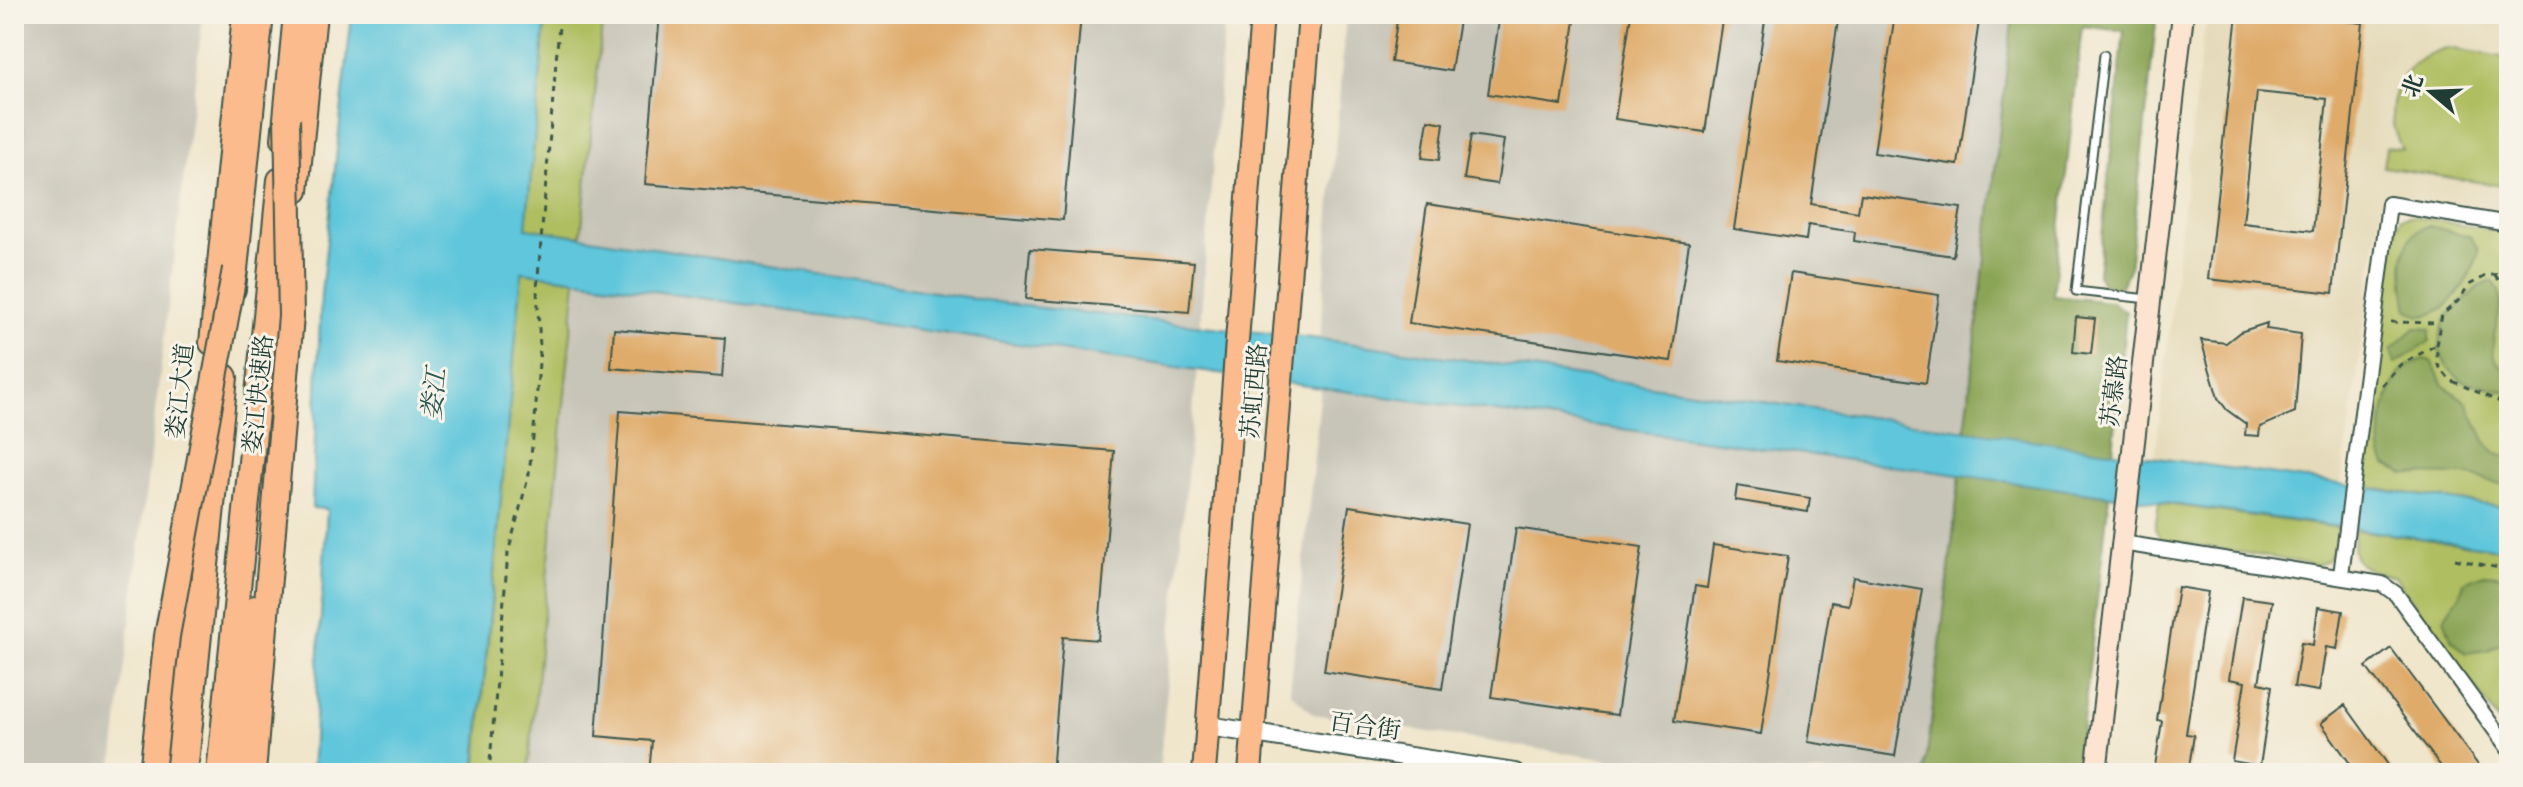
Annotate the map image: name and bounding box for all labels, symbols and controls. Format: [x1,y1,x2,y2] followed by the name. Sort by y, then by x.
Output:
[2391,52,2471,132] north arrow
[2395,71,2431,101] text: 北
[236,333,280,455] street label: 娄江快速路
[159,342,201,440] street label: 娄江大道
[1234,342,1274,440] street label: 苏虹西路
[2094,353,2134,429] street label: 苏慕路
[414,362,455,422] water label: 娄江
[1327,705,1403,747] street label: 百合街

